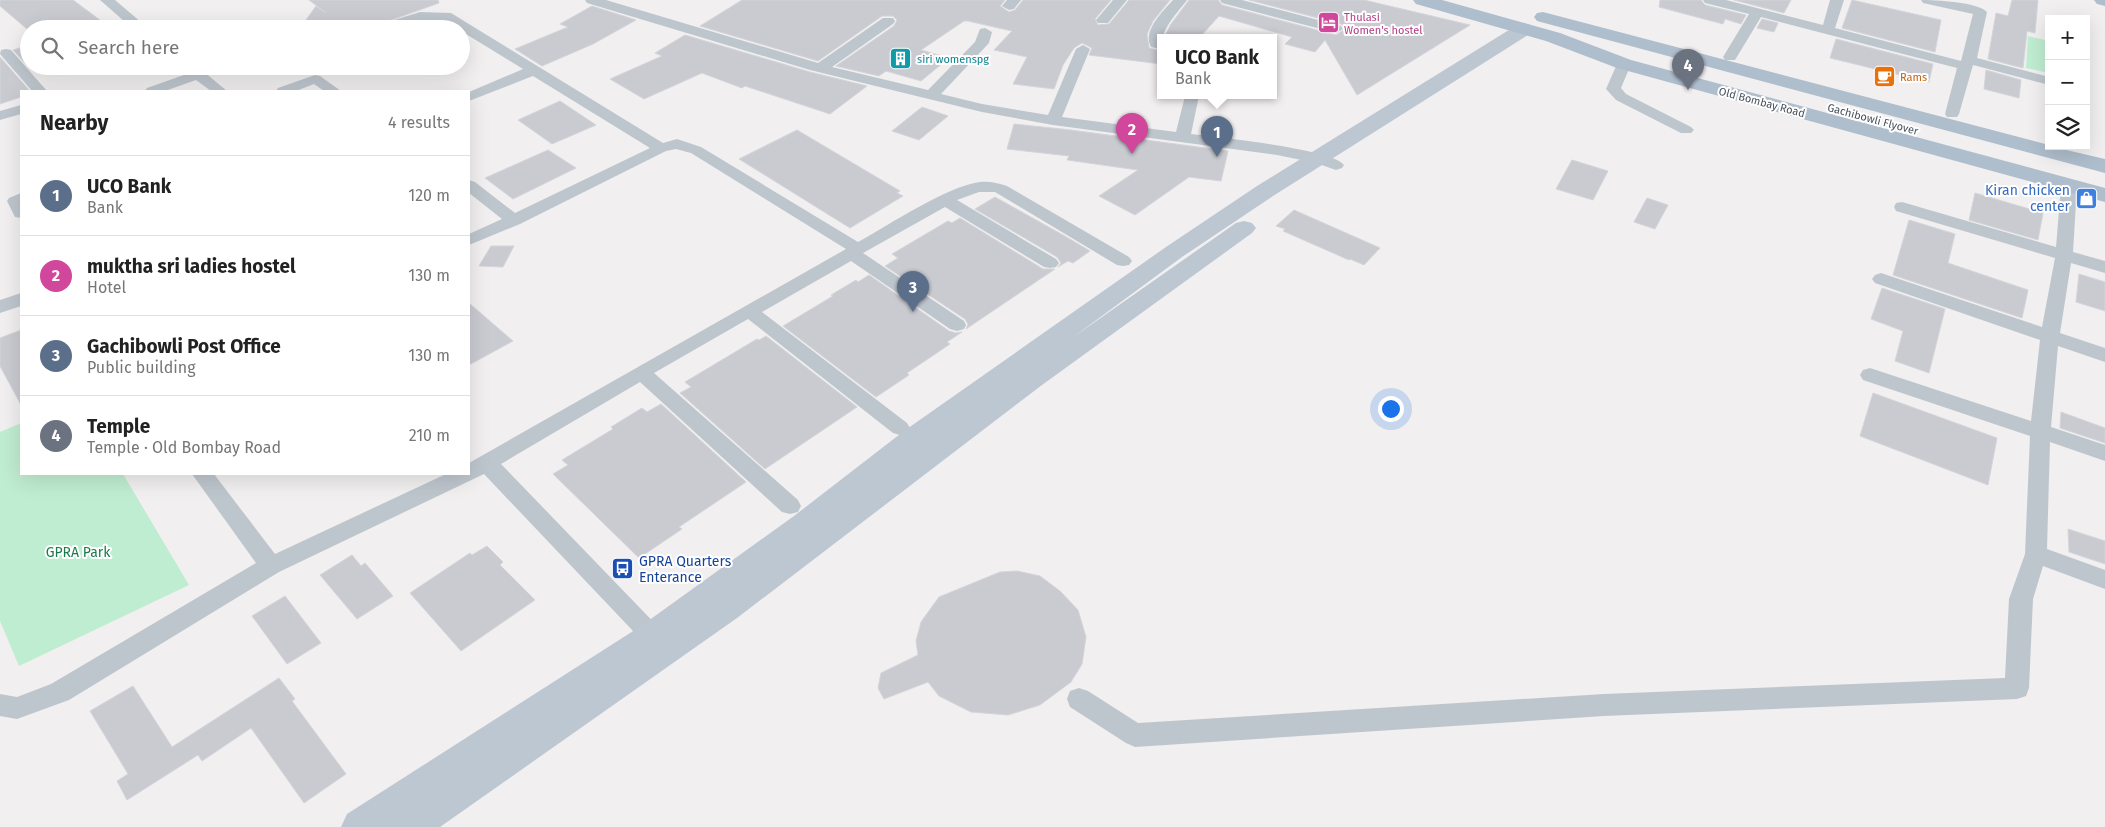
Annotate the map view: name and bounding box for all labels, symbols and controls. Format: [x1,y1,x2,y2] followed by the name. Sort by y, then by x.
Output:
[1316,11,1340,35] hotel icon: Thulasi Women's hostel
[1344,11,1423,37] place label: Thulasi Women's hostel
[2045,15,2090,150] map controls
[2045,15,2090,60] button: +
[20,20,470,75] search box
[38,34,66,62] icon: search
[1157,34,1277,99] popup
[78,36,179,59] text: Search here
[1175,46,1259,69] text: UCO Bank
[889,47,913,71] building icon: siri womenspg
[1672,49,1704,90] pin: 4
[917,53,989,66] place label: siri womenspg
[2045,60,2090,105] button: −
[1872,65,1896,89] cafe icon: Rams
[1175,69,1211,88] text: Bank
[1900,71,1927,84] place label: Rams
[1717,85,1806,120] street label: Old Bombay Road
[1826,101,1920,138] street label: Gachibowli Flyover
[2045,105,2090,150] button: layers
[40,110,108,136] text: Nearby
[388,113,450,132] text: 4 results
[1116,113,1148,154] pin: 2
[1201,116,1233,157] pin: 1
[87,175,171,198] text: UCO Bank
[1985,182,2071,215] place label: Kiran chicken center
[52,186,60,205] text: 1
[408,186,450,205] text: 120 m
[2074,186,2098,210] shop icon: Kiran chicken center
[87,198,123,217] text: Bank
[87,255,296,278] text: muktha sri ladies hostel
[52,266,60,285] text: 2
[408,266,450,285] text: 130 m
[897,271,929,312] pin: 3
[87,278,126,297] text: Hotel
[87,335,281,358] text: Gachibowli Post Office
[52,346,60,365] text: 3
[408,346,450,365] text: 130 m
[87,358,195,377] text: Public building
[1378,396,1404,422] your location
[87,415,150,438] text: Temple
[51,426,61,445] text: 4
[409,426,450,445] text: 210 m
[87,438,281,457] text: Temple · Old Bombay Road
[46,544,111,561] park label: GPRA Park
[639,553,732,586] place label: GPRA Quarters Enterance
[611,557,635,581] bus stop icon: GPRA Quarters Enterance

